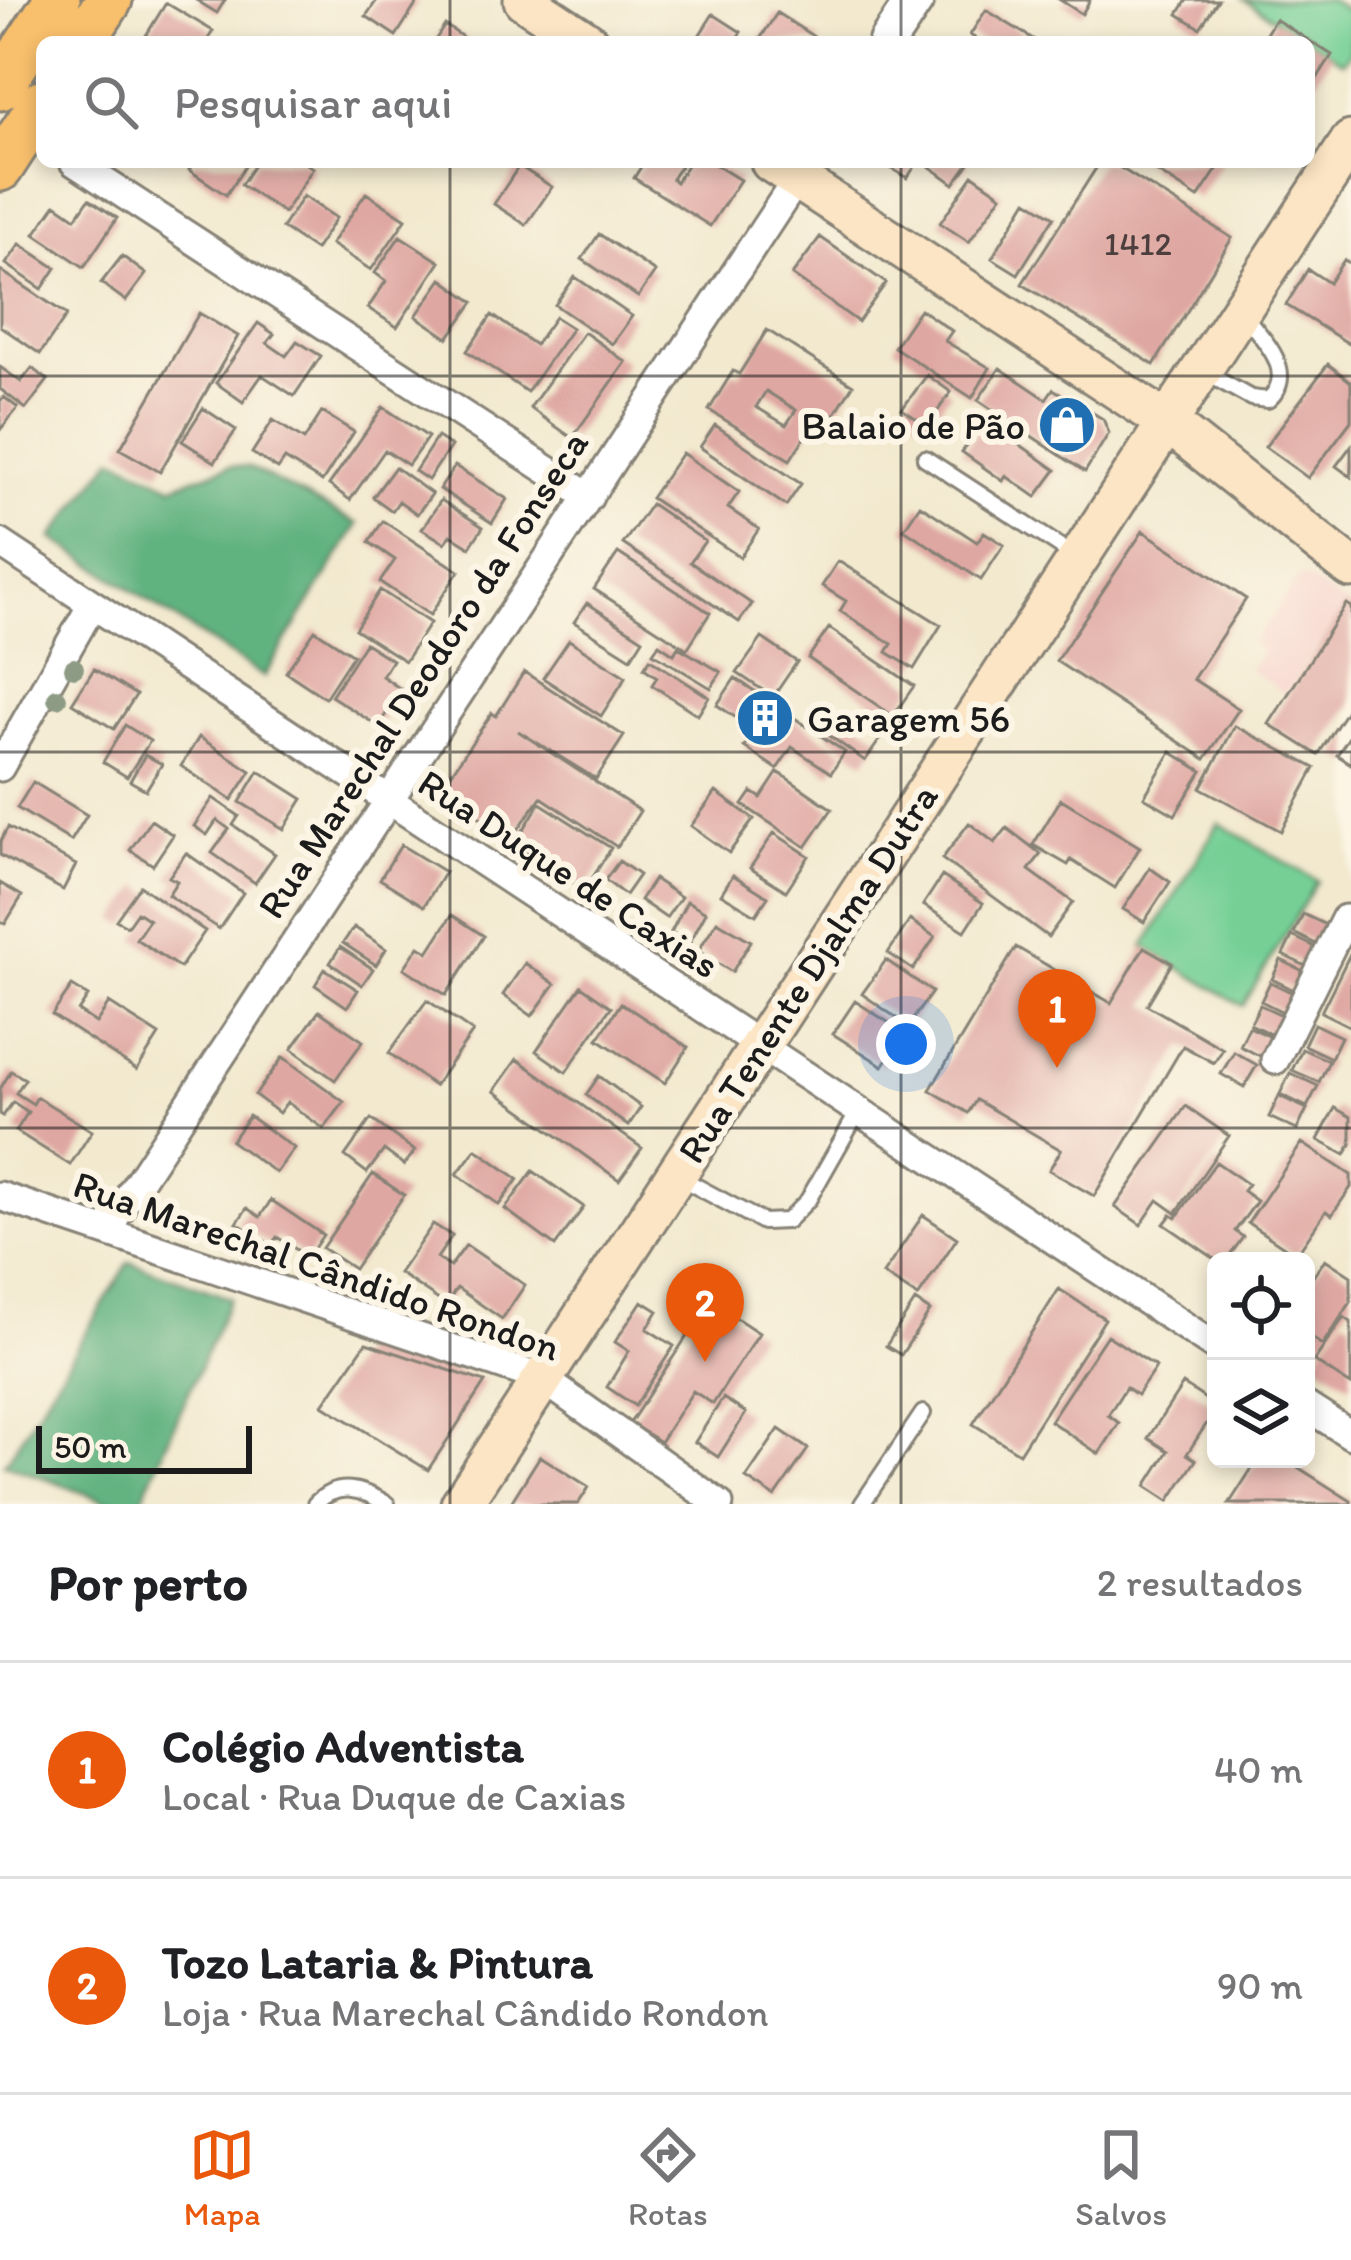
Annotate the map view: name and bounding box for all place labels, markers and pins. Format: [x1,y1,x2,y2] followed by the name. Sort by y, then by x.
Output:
[1036,394,1098,456] shop icon: Balaio de Pão
[801,402,1025,449] place label: Balaio de Pão
[734,687,796,749] building icon: Garagem 56
[807,695,1010,742] place label: Garagem 56
[1018,969,1096,1068] pin: 1
[666,1263,744,1362] pin: 2

